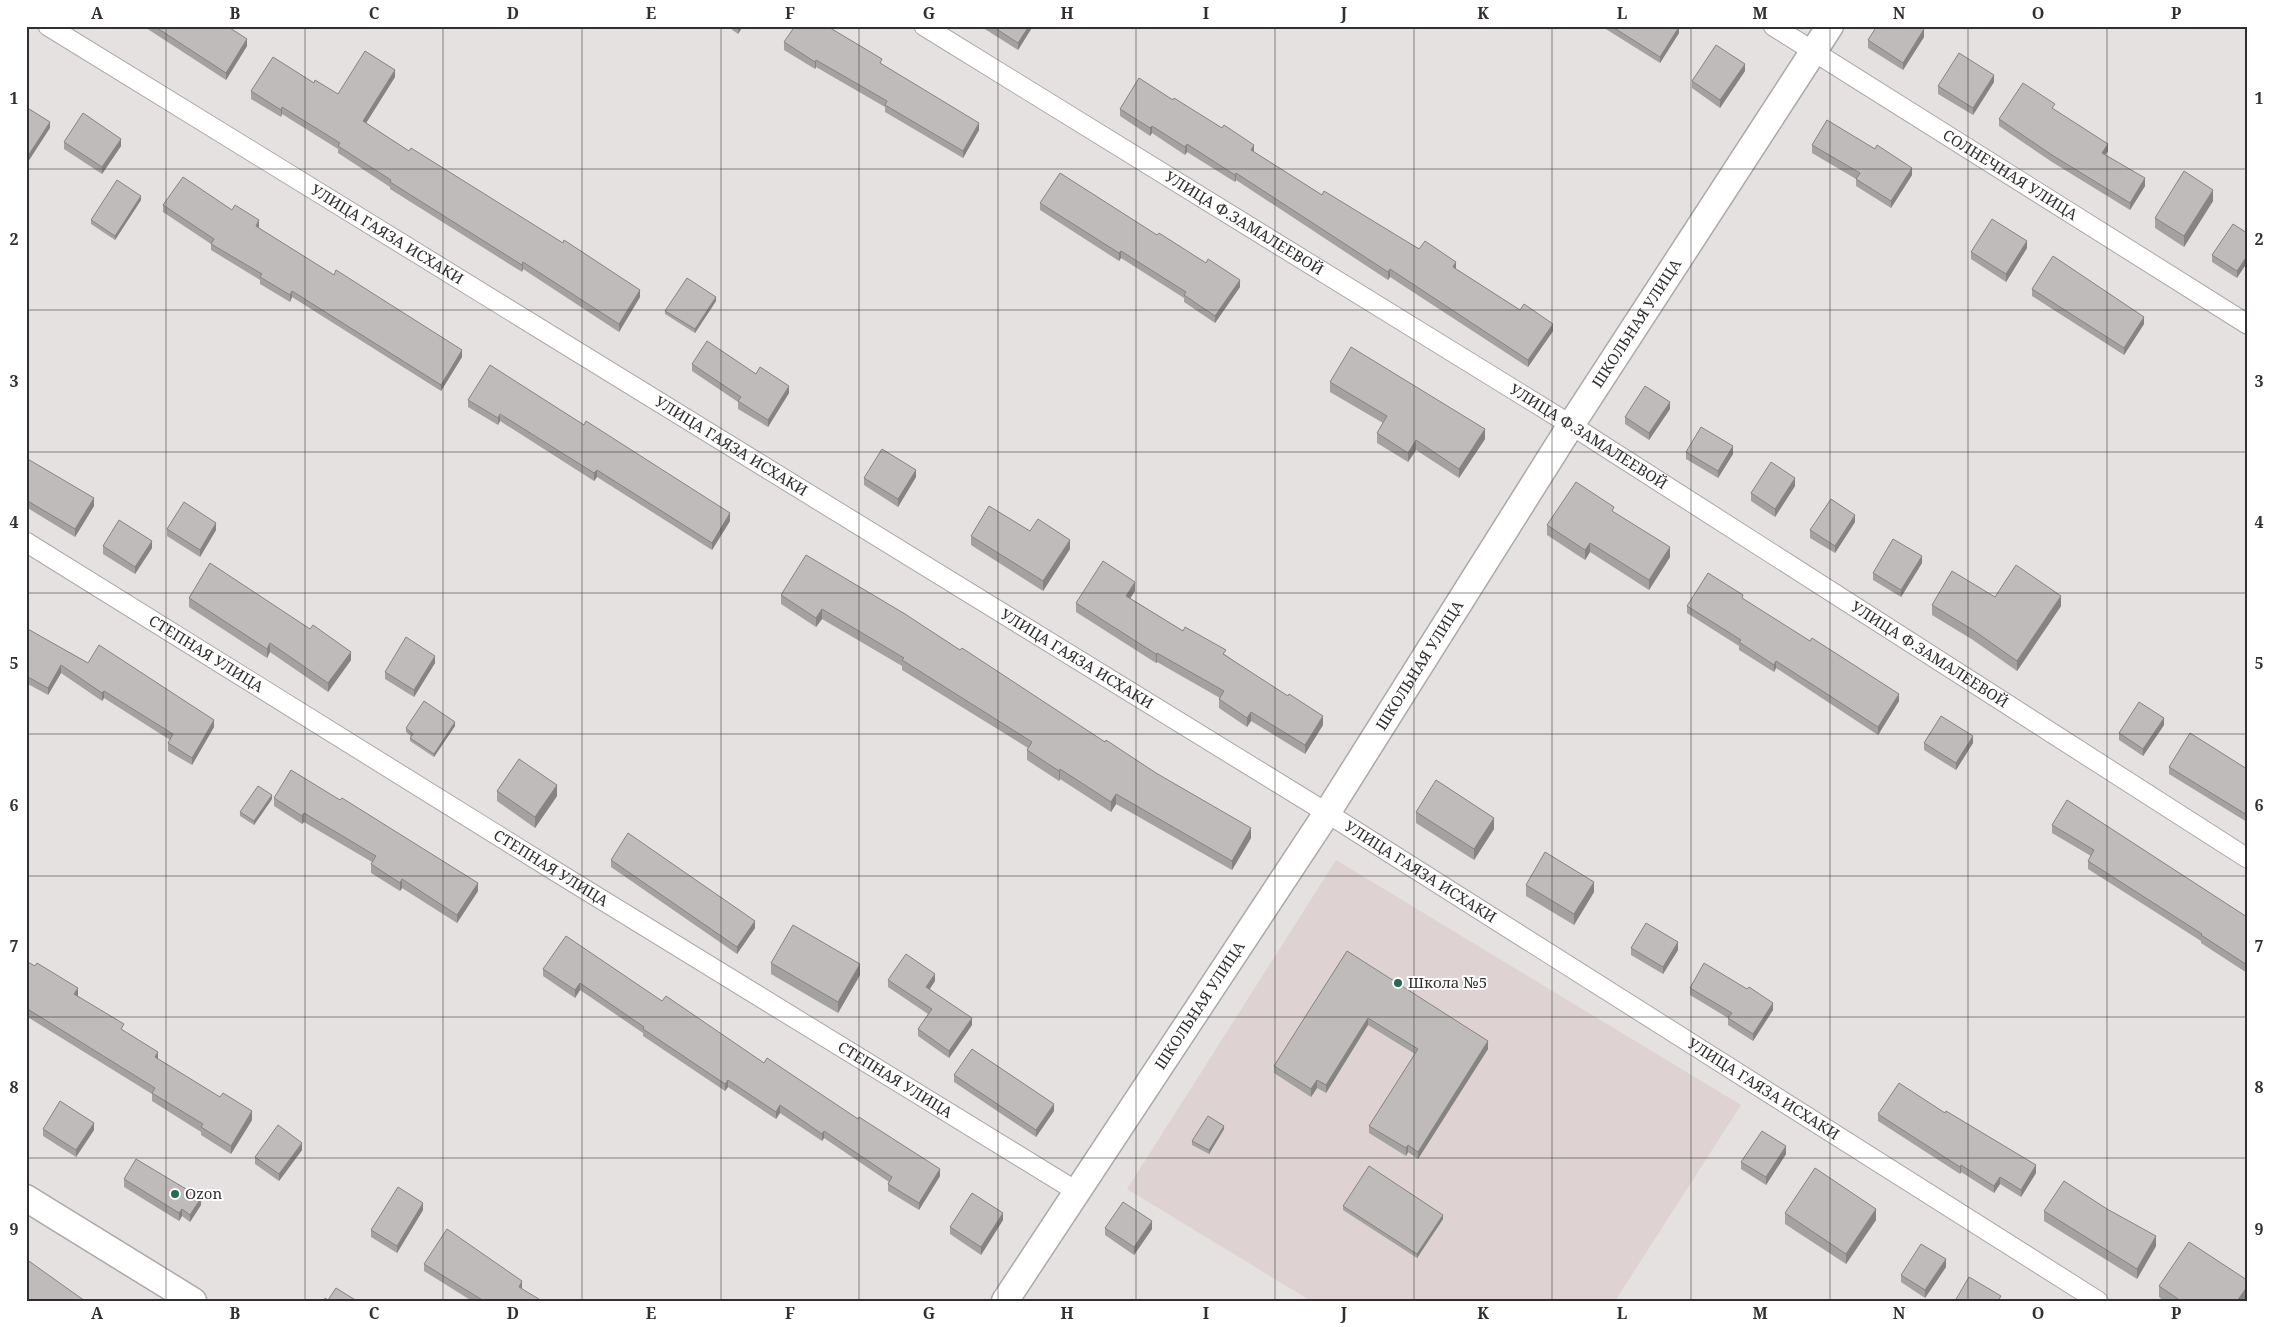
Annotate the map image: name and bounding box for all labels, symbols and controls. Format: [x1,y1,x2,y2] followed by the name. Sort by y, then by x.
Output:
[91,2,104,24] text: A
[230,2,241,24] text: B
[369,2,380,24] text: C
[507,2,519,24] text: D
[646,2,656,24] text: E
[785,2,795,24] text: F
[923,2,935,24] text: G
[1060,2,1074,24] text: H
[1203,2,1209,24] text: I
[1340,2,1348,24] text: J
[1477,2,1489,24] text: K
[1617,2,1627,24] text: L
[1752,2,1768,24] text: M
[1893,2,1906,24] text: N
[2032,2,2044,24] text: O
[2171,2,2181,24] text: P
[9,87,19,109] text: 1
[2254,87,2264,109] text: 1
[1939,124,2082,224] street label: СОЛНЕЧНАЯ УЛИЦА
[1161,166,1328,279] street label: УЛИЦА Ф.ЗАМАЛЕЕВОЙ
[307,179,468,288] street label: УЛИЦА ГАЯЗА ИСХАКИ
[9,228,19,250] text: 2
[2254,228,2264,250] text: 2
[1587,254,1685,391] street label: ШКОЛЬНАЯ УЛИЦА
[9,370,19,392] text: 3
[2254,370,2264,392] text: 3
[1506,379,1672,493] street label: УЛИЦА Ф.ЗАМАЛЕЕВОЙ
[651,391,812,500] street label: УЛИЦА ГАЯЗА ИСХАКИ
[9,511,19,533] text: 4
[2254,511,2264,533] text: 4
[1371,596,1467,734] street label: ШКОЛЬНАЯ УЛИЦА
[1848,596,2013,712] street label: УЛИЦА Ф.ЗАМАЛЕЕВОЙ
[997,604,1158,713] street label: УЛИЦА ГАЯЗА ИСХАКИ
[145,610,268,697] street label: СТЕПНАЯ УЛИЦА
[9,652,19,674] text: 5
[2254,652,2264,674] text: 5
[9,794,19,816] text: 6
[2254,794,2264,816] text: 6
[1341,816,1500,927] street label: УЛИЦА ГАЯЗА ИСХАКИ
[490,824,613,911] street label: СТЕПНАЯ УЛИЦА
[9,935,19,957] text: 7
[2254,935,2264,957] text: 7
[1150,937,1249,1073] street label: ШКОЛЬНАЯ УЛИЦА
[1408,972,1487,992] place label: Школа №5
[1392,977,1404,989] marker: Школа №5
[1684,1033,1843,1144] street label: УЛИЦА ГАЯЗА ИСХАКИ
[834,1036,957,1122] street label: СТЕПНАЯ УЛИЦА
[9,1076,19,1098] text: 8
[2254,1076,2264,1098] text: 8
[185,1183,222,1203] place label: Ozon
[169,1188,181,1200] marker: Ozon
[9,1218,19,1240] text: 9
[2254,1218,2264,1240] text: 9
[91,1302,104,1324] text: A
[230,1302,241,1324] text: B
[369,1302,380,1324] text: C
[507,1302,519,1324] text: D
[646,1302,656,1324] text: E
[785,1302,795,1324] text: F
[923,1302,935,1324] text: G
[1060,1302,1074,1324] text: H
[1203,1302,1209,1324] text: I
[1340,1302,1348,1324] text: J
[1477,1302,1489,1324] text: K
[1617,1302,1627,1324] text: L
[1752,1302,1768,1324] text: M
[1893,1302,1906,1324] text: N
[2032,1302,2044,1324] text: O
[2171,1302,2181,1324] text: P

